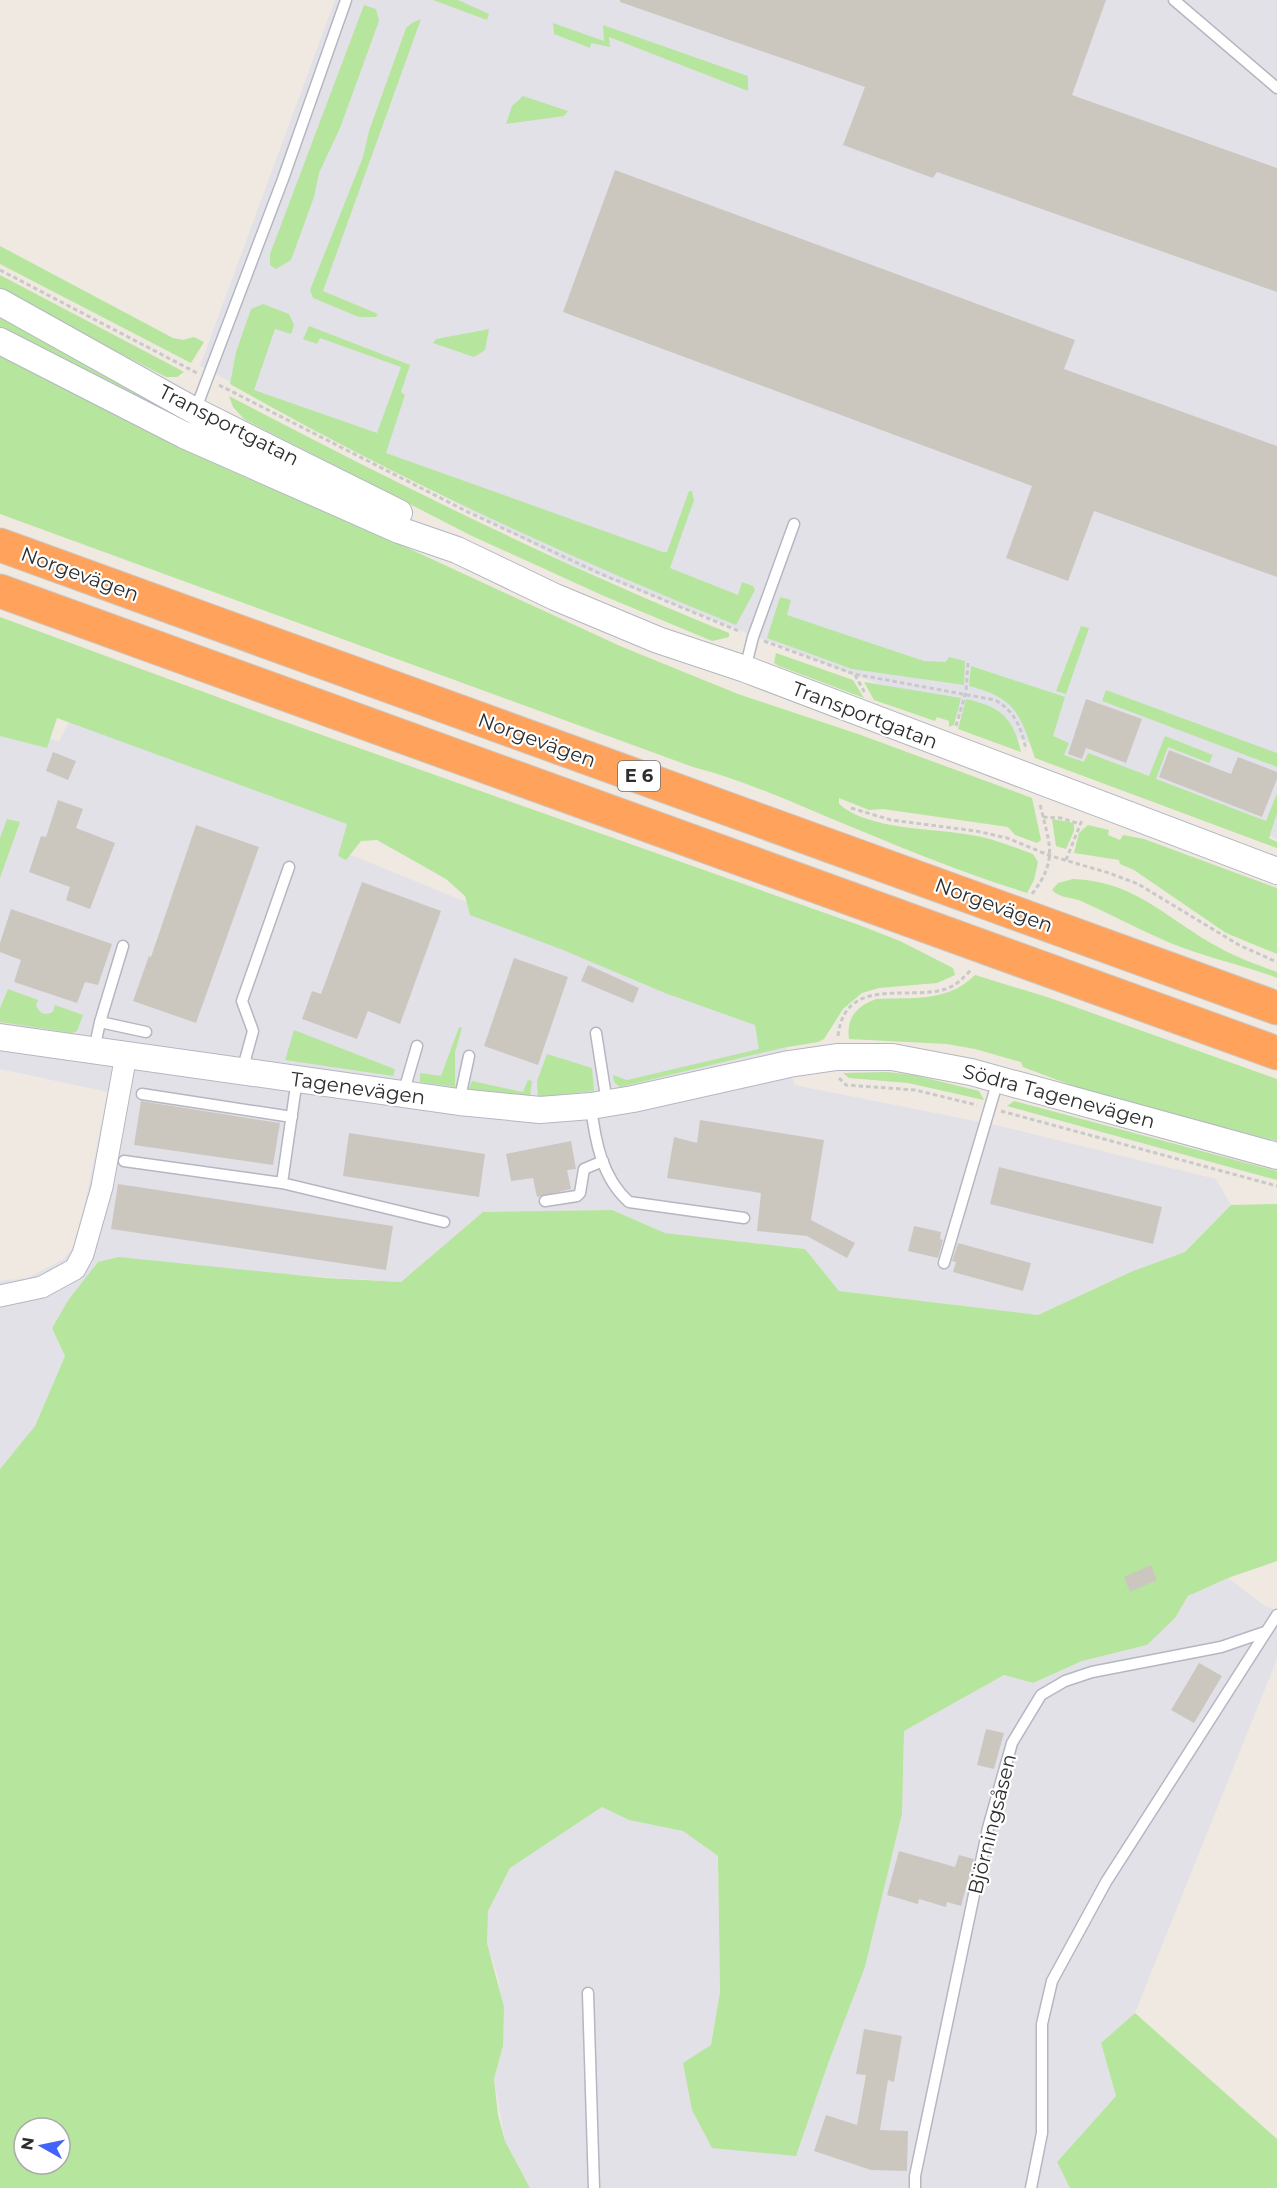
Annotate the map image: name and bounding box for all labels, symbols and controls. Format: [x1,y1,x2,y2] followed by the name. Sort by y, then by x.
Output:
[155,379,303,471] street label: Transportgatan
[18,542,142,606] street label: Norgevägen
[789,676,941,754] street label: Transportgatan
[475,708,599,772] street label: Norgevägen
[618,761,660,791] road number: E 6
[932,873,1056,937] street label: Norgevägen
[960,1059,1158,1133] street label: Södra Tagenevägen
[289,1067,427,1109] street label: Tagenevägen
[963,1751,1021,1897] street label: Björningsåsen
[12,2116,72,2176] north arrow
[17,2136,38,2152] text: N

